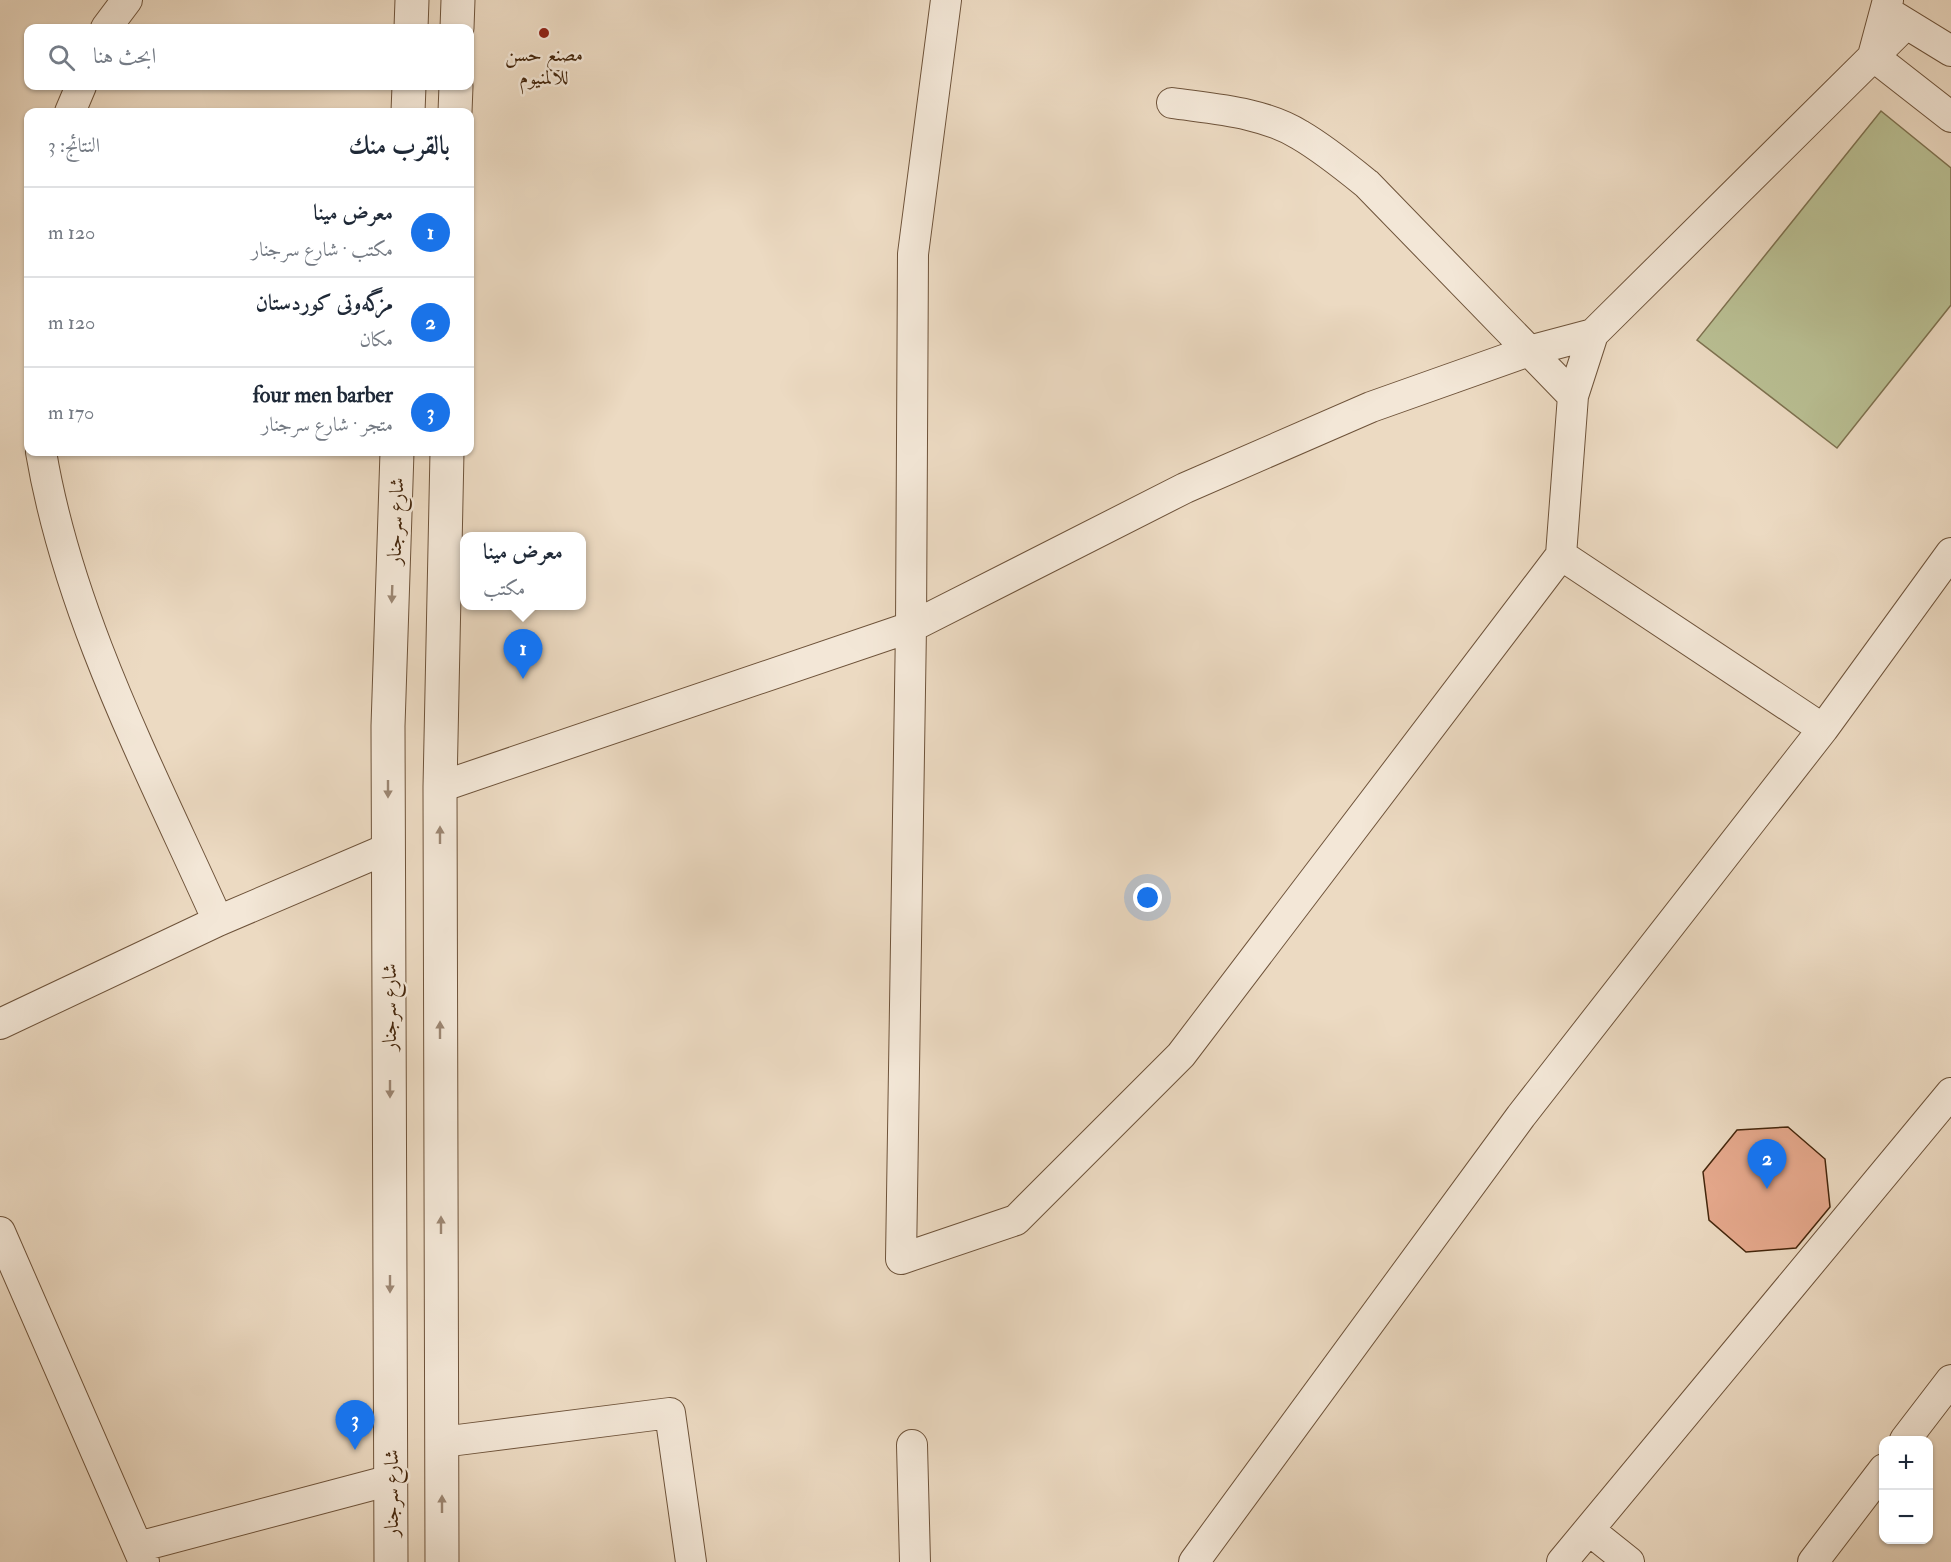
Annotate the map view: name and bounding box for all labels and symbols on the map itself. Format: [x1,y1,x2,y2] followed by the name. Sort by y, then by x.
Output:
[537,26,551,40] marker: مصنع حسن للالمنيوم
[505,42,583,95] place label: مصنع حسن للالمنيوم
[381,477,415,567] street label: شارع سرجنار
[388,584,397,603] one-way arrow
[504,630,542,679] pin: 1
[384,779,393,798] one-way arrow
[435,825,445,844] one-way arrow
[1133,883,1162,912] your location
[377,963,407,1053] street label: شارع سرجنار
[436,1020,445,1039] one-way arrow
[385,1079,395,1098] one-way arrow
[1748,1140,1786,1189] pin: 2
[436,1215,446,1234] one-way arrow
[385,1274,395,1293] one-way arrow
[336,1400,374,1450] pin: 3
[379,1449,409,1539] street label: شارع سرجنار
[437,1494,447,1513] one-way arrow

